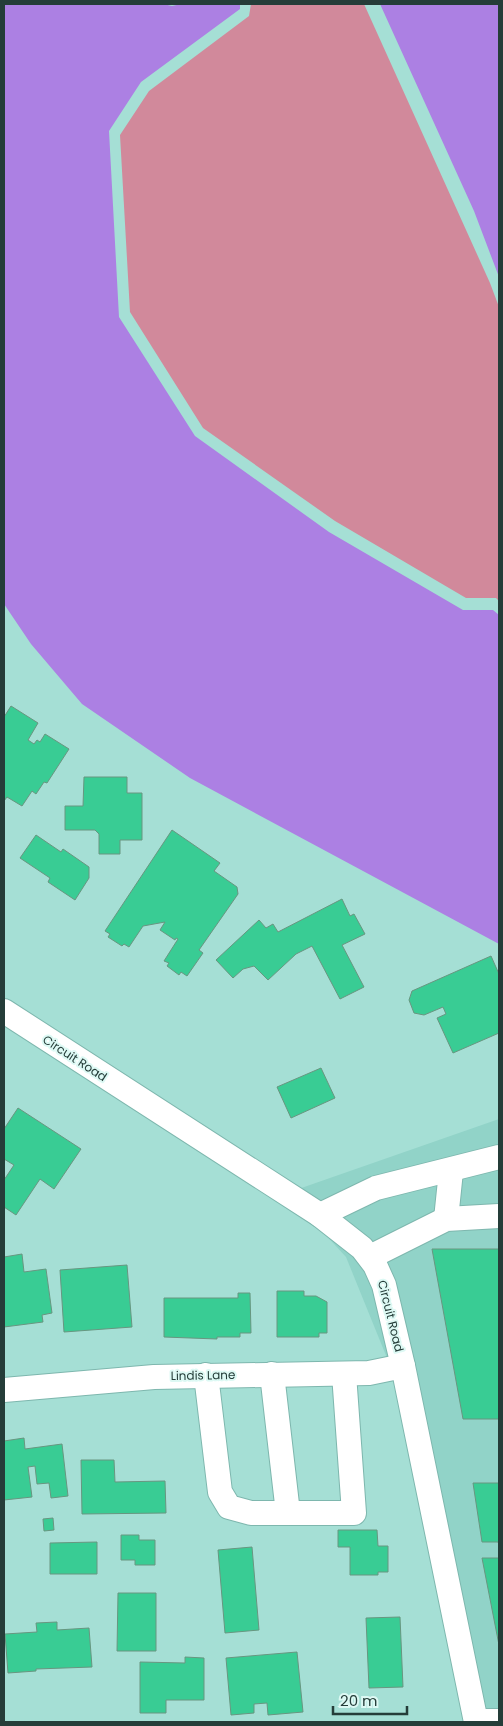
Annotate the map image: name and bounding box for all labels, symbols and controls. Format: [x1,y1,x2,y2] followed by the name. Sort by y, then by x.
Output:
[40,1031,110,1085] street label: Circuit Road
[374,1278,408,1354] street label: Circuit Road
[170,1366,236,1384] street label: Lindis Lane
[333,1684,407,1716] scale bar
[340,1690,378,1711] text: 20 m

